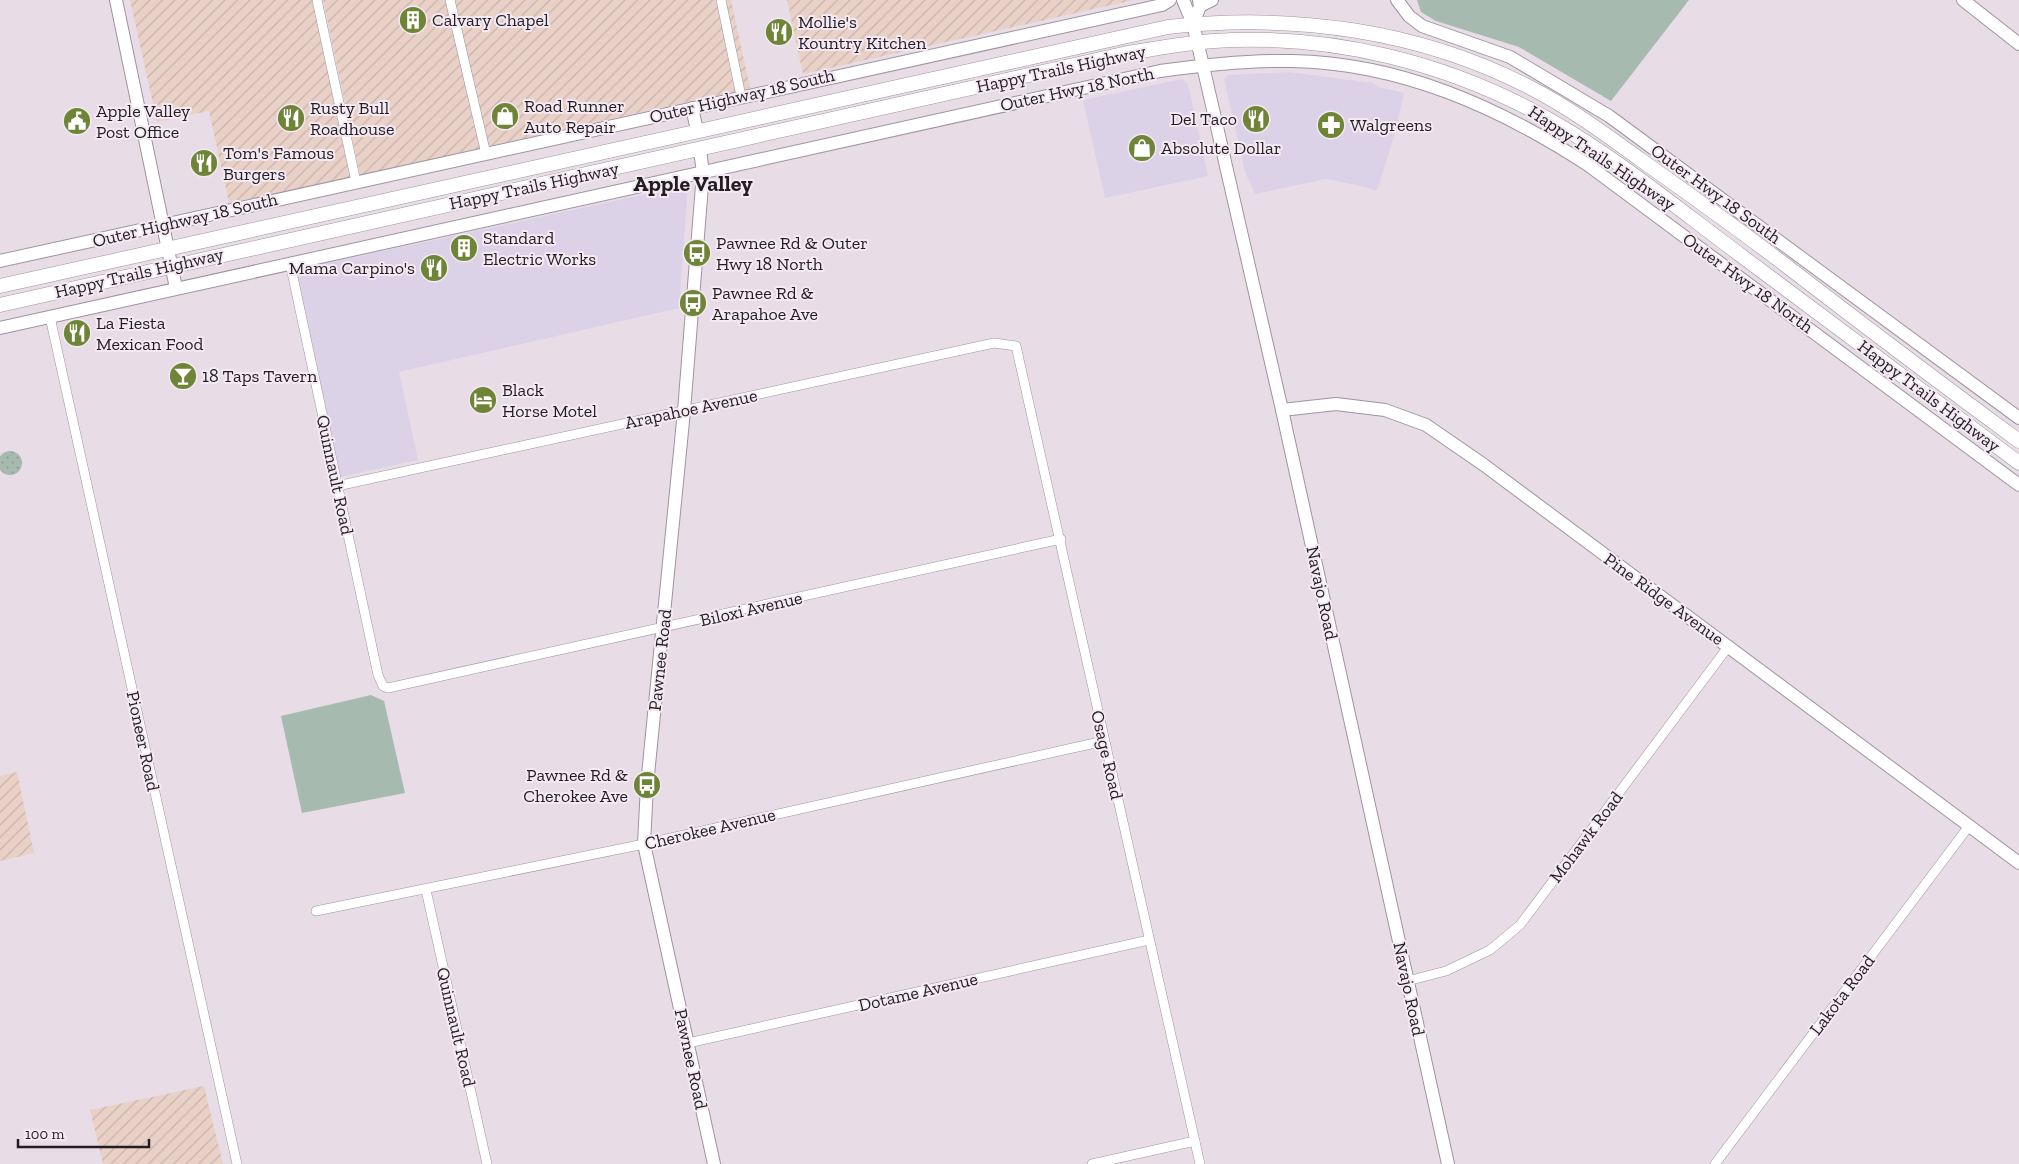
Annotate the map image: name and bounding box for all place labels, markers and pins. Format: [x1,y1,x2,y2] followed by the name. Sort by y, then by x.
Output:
[398,5,428,35] building icon: Calvary Chapel
[432,9,549,31] place label: Calvary Chapel
[798,11,927,54] place label: Mollie's Kountry Kitchen
[764,17,794,47] restaurant icon: Mollie's Kountry Kitchen
[524,95,625,138] place label: Road Runner Auto Repair
[310,97,394,140] place label: Rusty Bull Roadhouse
[96,100,191,143] place label: Apple Valley Post Office
[490,101,520,131] shop icon: Road Runner Auto Repair
[276,103,306,133] restaurant icon: Rusty Bull Roadhouse
[1241,104,1271,134] restaurant icon: Del Taco
[62,106,92,136] public building icon: Apple Valley Post Office
[1170,108,1237,130] place label: Del Taco
[1316,110,1346,140] pharmacy icon: Walgreens
[1350,114,1432,136] place label: Walgreens
[1127,133,1157,163] shop icon: Absolute Dollar
[1161,137,1281,159] place label: Absolute Dollar
[223,142,334,185] place label: Tom's Famous Burgers
[189,148,219,178] restaurant icon: Tom's Famous Burgers
[483,227,596,270] place label: Standard Electric Works
[716,232,868,275] place label: Pawnee Rd & Outer Hwy 18 North
[449,233,479,263] building icon: Standard Electric Works
[682,238,712,268] bus stop icon: Pawnee Rd & Outer Hwy 18 North
[419,253,449,283] restaurant icon: Mama Carpino's
[289,257,415,279] place label: Mama Carpino's
[712,282,818,325] place label: Pawnee Rd & Arapahoe Ave
[678,288,708,318] bus stop icon: Pawnee Rd & Arapahoe Ave
[96,312,204,355] place label: La Fiesta Mexican Food
[62,318,92,348] restaurant icon: La Fiesta Mexican Food
[168,361,198,391] bar icon: 18 Taps Tavern
[202,365,318,387] place label: 18 Taps Tavern
[502,379,597,422] place label: Black Horse Motel
[468,385,498,415] hotel icon: Black Horse Motel
[523,764,628,807] place label: Pawnee Rd & Cherokee Ave
[632,770,662,800] bus stop icon: Pawnee Rd & Cherokee Ave

